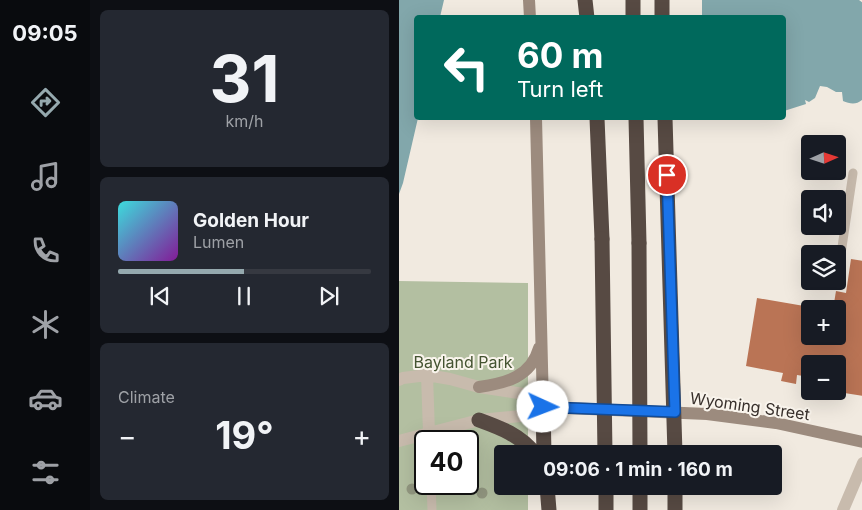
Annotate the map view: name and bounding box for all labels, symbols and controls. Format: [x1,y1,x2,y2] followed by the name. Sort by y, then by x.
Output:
[12,20,78,46] text: 09:05
[517,34,604,76] text: 60 m
[434,35,499,100] icon: left
[210,39,279,118] text: 31
[517,76,603,102] text: Turn left
[28,85,63,120] icon: directions
[225,111,264,131] text: km/h
[801,135,847,180] north arrow
[801,135,846,400] map controls
[646,154,688,196] pin
[28,159,63,194] icon: music
[653,161,681,189] icon: arrive
[801,190,846,235] button: sound
[193,209,309,232] text: Golden Hour
[193,232,244,252] text: Lumen
[28,233,63,268] icon: phone
[801,245,846,290] button: layers
[146,282,174,310] icon: previous
[230,282,258,310] icon: pause
[315,282,343,310] icon: next
[801,300,846,345] button: +
[28,307,63,342] icon: climate
[413,352,513,372] park label: Bayland Park
[801,355,846,400] button: −
[516,380,568,432] position arrow
[28,381,63,416] icon: car
[118,387,175,407] text: Climate
[689,388,811,424] street label: Wyoming Street
[215,412,274,458] text: 19°
[118,419,137,453] text: −
[352,419,371,453] text: +
[414,430,479,495] speed limit sign: 40
[28,455,63,490] icon: filters
[543,458,733,481] text: 09:06 · 1 min · 160 m

